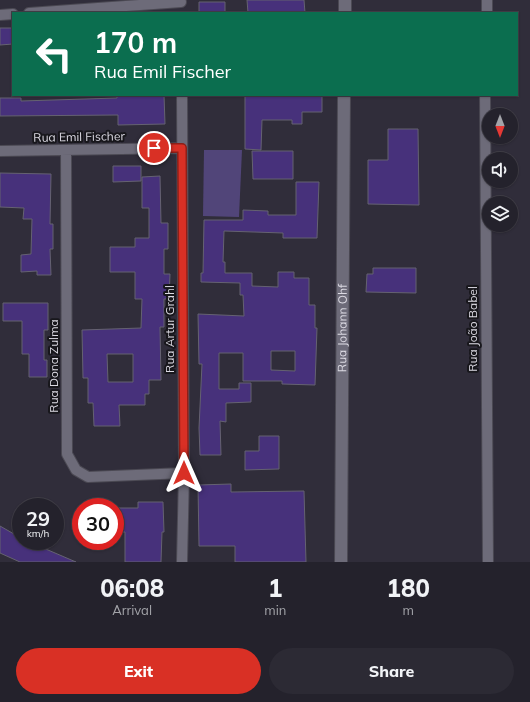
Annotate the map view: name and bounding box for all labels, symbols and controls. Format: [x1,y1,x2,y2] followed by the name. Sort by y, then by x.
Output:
[94,25,177,60] text: 170 m
[28,28,80,80] icon: left
[94,60,231,83] text: Rua Emil Fischer
[482,108,518,144] north arrow
[482,108,518,232] map controls
[33,128,125,145] street label: Rua Emil Fischer
[137,131,171,165] pin
[143,137,165,159] icon: arrive
[482,152,518,188] button: sound
[482,196,518,232] button: layers
[334,283,350,372] street label: Rua Johann Ohf
[162,285,177,373] street label: Rua Artur Grahl
[465,286,480,372] street label: Rua João Babel
[46,319,61,413] street label: Rua Dona Zulma
[163,452,205,494] position arrow
[72,498,124,550] speed limit sign: 30
[26,506,50,531] text: 29
[27,527,49,540] text: km/h
[100,573,164,603] text: 06:08
[268,573,283,603] text: 1
[387,573,430,603] text: 180
[112,602,152,618] text: Arrival
[264,602,286,618] text: min
[402,602,414,618] text: m
[16,648,261,694] button: Exit
[269,648,514,694] button: Share

